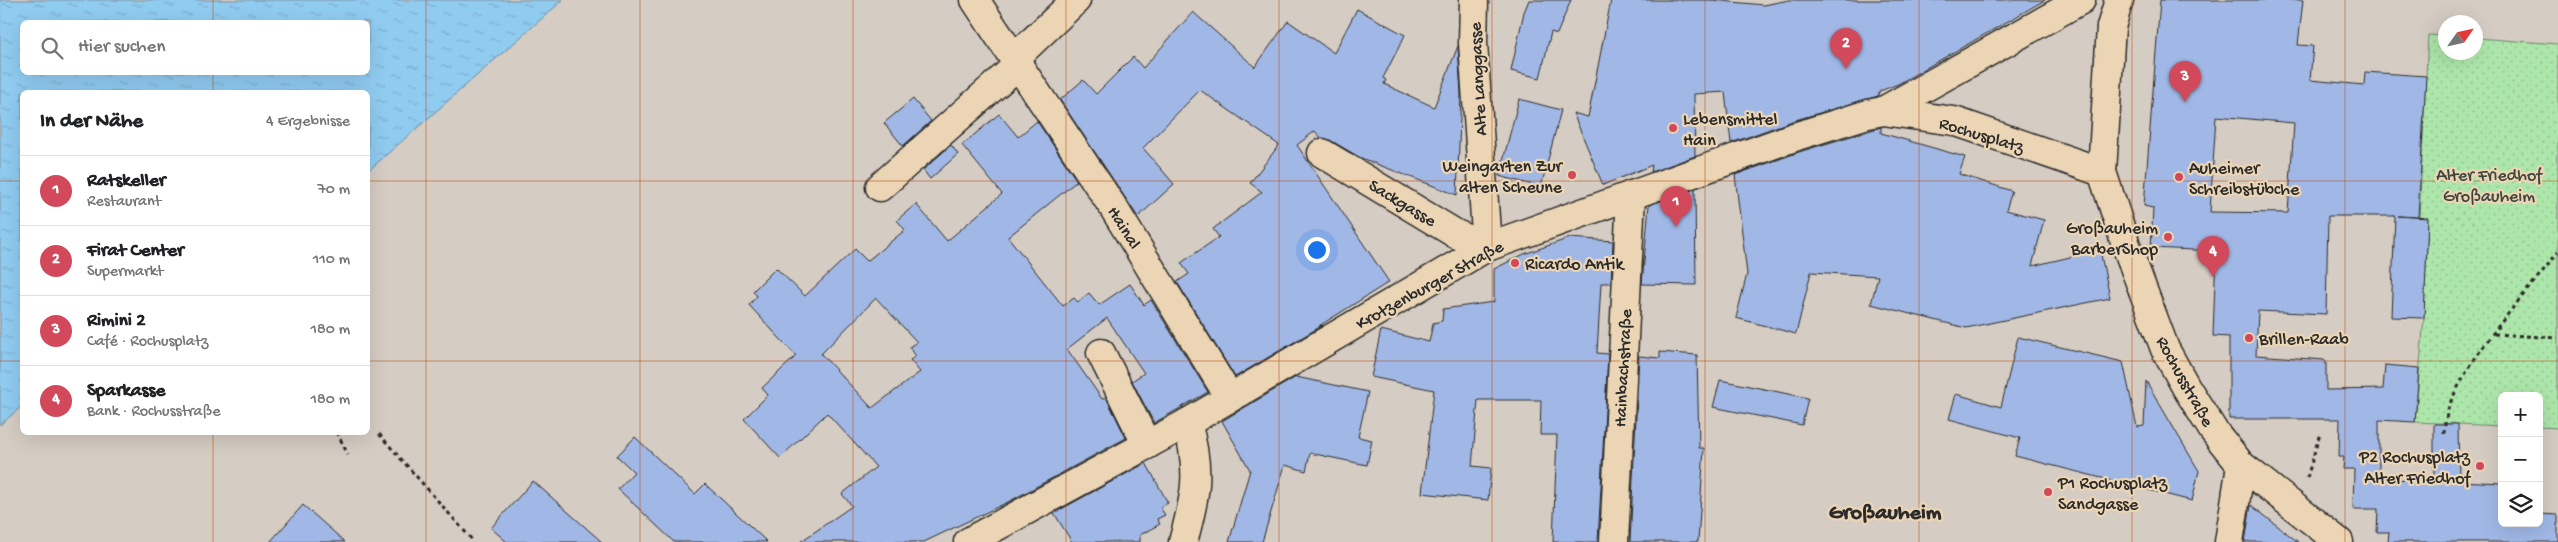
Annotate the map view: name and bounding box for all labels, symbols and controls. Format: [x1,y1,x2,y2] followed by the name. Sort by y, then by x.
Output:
[2438,15,2483,60] north arrow
[20,20,370,75] search box
[1466,21,1493,136] street label: Alte Langgasse
[1830,28,1862,69] pin: 2
[38,34,66,62] icon: search
[78,36,165,59] text: Hier suchen
[2169,61,2201,102] pin: 3
[40,110,143,135] text: In der Nähe
[1683,110,1778,152] place label: Lebensmittel Hain
[266,113,350,132] text: 4 Ergebnisse
[1936,114,2027,160] street label: Rochusplatz
[1667,122,1679,134] marker: Lebensmittel Hain
[1442,157,1564,199] place label: Weingarten Zur alten Scheune
[2189,159,2300,201] place label: Auheimer Schreibstübche
[2436,166,2543,208] park label: Alter Friedhof Großauheim
[1566,169,1578,181] marker: Weingarten Zur alten Scheune
[87,170,165,193] text: Ratskeller
[2173,171,2185,183] marker: Auheimer Schreibstübche
[1364,176,1440,233] street label: Sackgasse
[53,181,59,200] text: 1
[317,181,350,200] text: 70 m
[1660,186,1692,227] pin: 1
[87,193,161,212] text: Restaurant
[1102,203,1144,254] street label: Hainal
[2066,219,2158,261] place label: Großauheim BarberShop
[2162,231,2174,243] marker: Großauheim BarberShop
[2197,236,2229,277] pin: 4
[1304,237,1330,263] your location
[1353,237,1508,335] street label: Krotzenburger Straße
[87,240,184,263] text: Firat Center
[52,251,60,270] text: 2
[313,251,350,270] text: 110 m
[1525,255,1625,276] place label: Ricardo Antik
[1509,257,1521,269] marker: Ricardo Antik
[87,263,163,282] text: Supermarkt
[1611,308,1638,428] street label: Hainbachstraße
[87,310,146,333] text: Rimini 2
[52,321,60,340] text: 3
[311,321,350,340] text: 180 m
[2258,330,2349,351] place label: Brillen-Raab
[2243,332,2255,344] marker: Brillen-Raab
[87,333,208,352] text: Café · Rochusplatz
[2150,333,2218,432] street label: Rochusstraße
[87,380,165,403] text: Sparkasse
[52,391,60,410] text: 4
[311,391,350,410] text: 180 m
[2498,392,2543,527] map controls
[2498,392,2543,437] button: +
[87,403,220,422] text: Bank · Rochusstraße
[2498,437,2543,482] button: −
[2358,448,2471,490] place label: P2 Rochusplatz Alter Friedhof
[2474,460,2486,472] marker: P2 Rochusplatz Alter Friedhof
[2057,474,2168,516] place label: P1 Rochusplatz Sandgasse
[2498,482,2543,527] button: layers
[2042,486,2054,498] marker: P1 Rochusplatz Sandgasse
[1829,501,1942,527] district label: Großauheim

